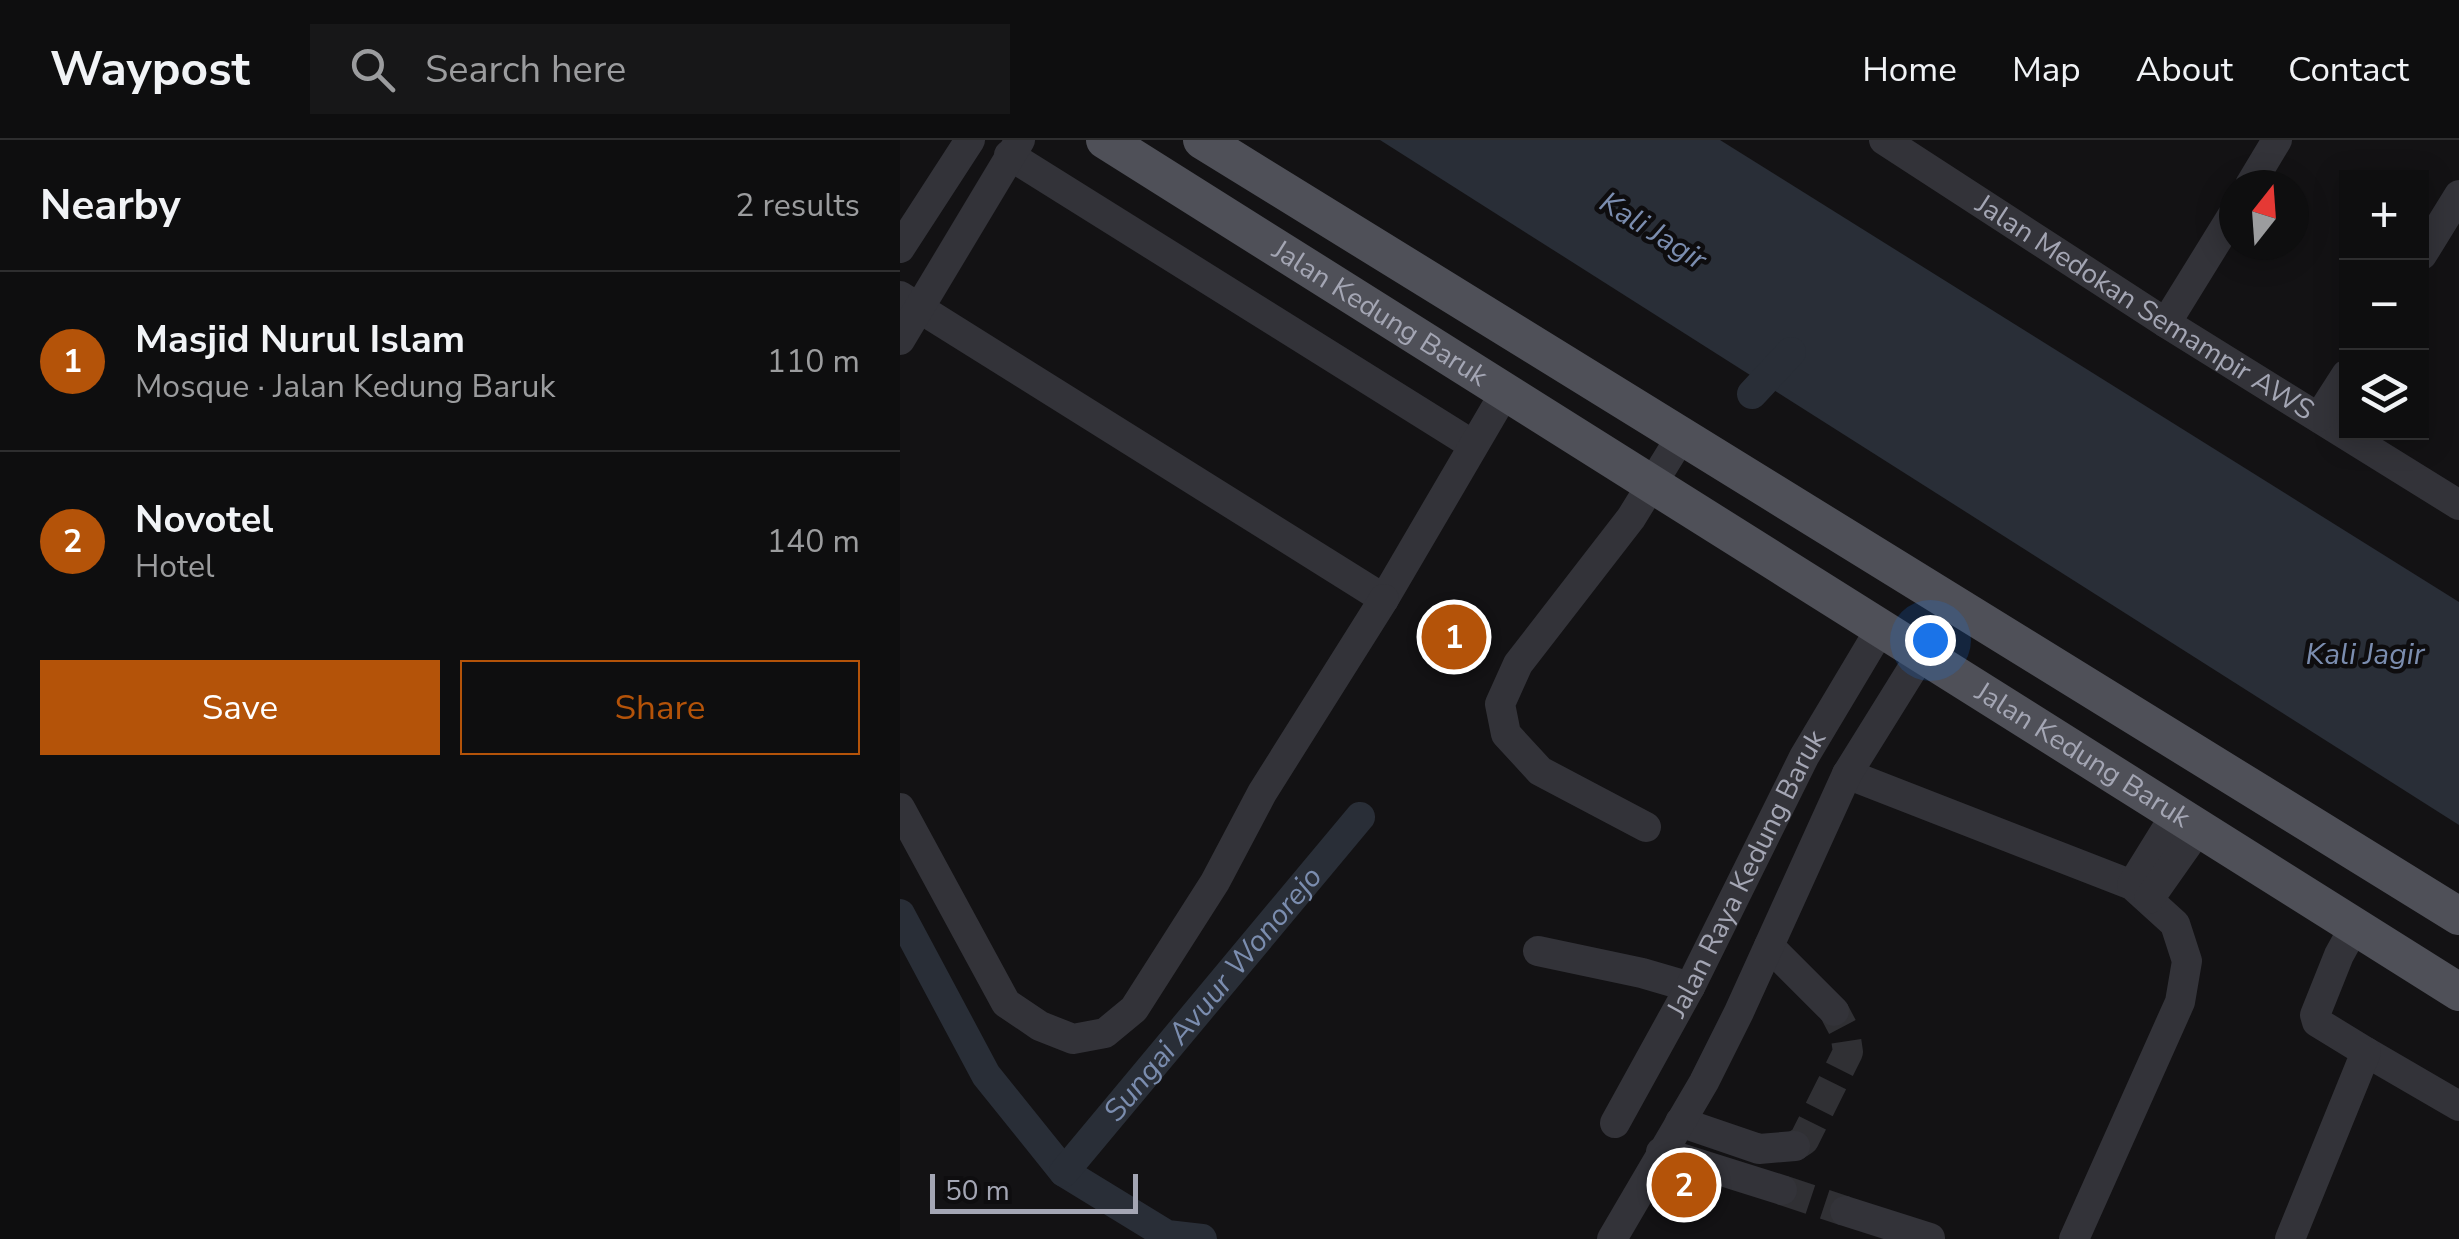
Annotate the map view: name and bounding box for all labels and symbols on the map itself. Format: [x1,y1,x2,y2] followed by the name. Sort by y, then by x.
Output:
[2219,170,2309,260] north arrow
[1592,182,1715,281] water label: Kali Jagir
[1967,185,2321,429] street label: Jalan Medokan Semampir AWS
[1264,231,1496,396] street label: Jalan Kedung Baruk
[1422,600,1486,674] pin: 1
[1905,615,1956,666] your location
[2305,634,2426,675] water label: Kali Jagir
[1967,672,2198,837] street label: Jalan Kedung Baruk
[1658,722,1835,1025] street label: Jalan Raya Kedung Baruk
[1094,857,1331,1130] water label: Sungai Avuur Wonorejo
[1652,1148,1716,1222] pin: 2
[930,1169,1138,1214] scale bar

